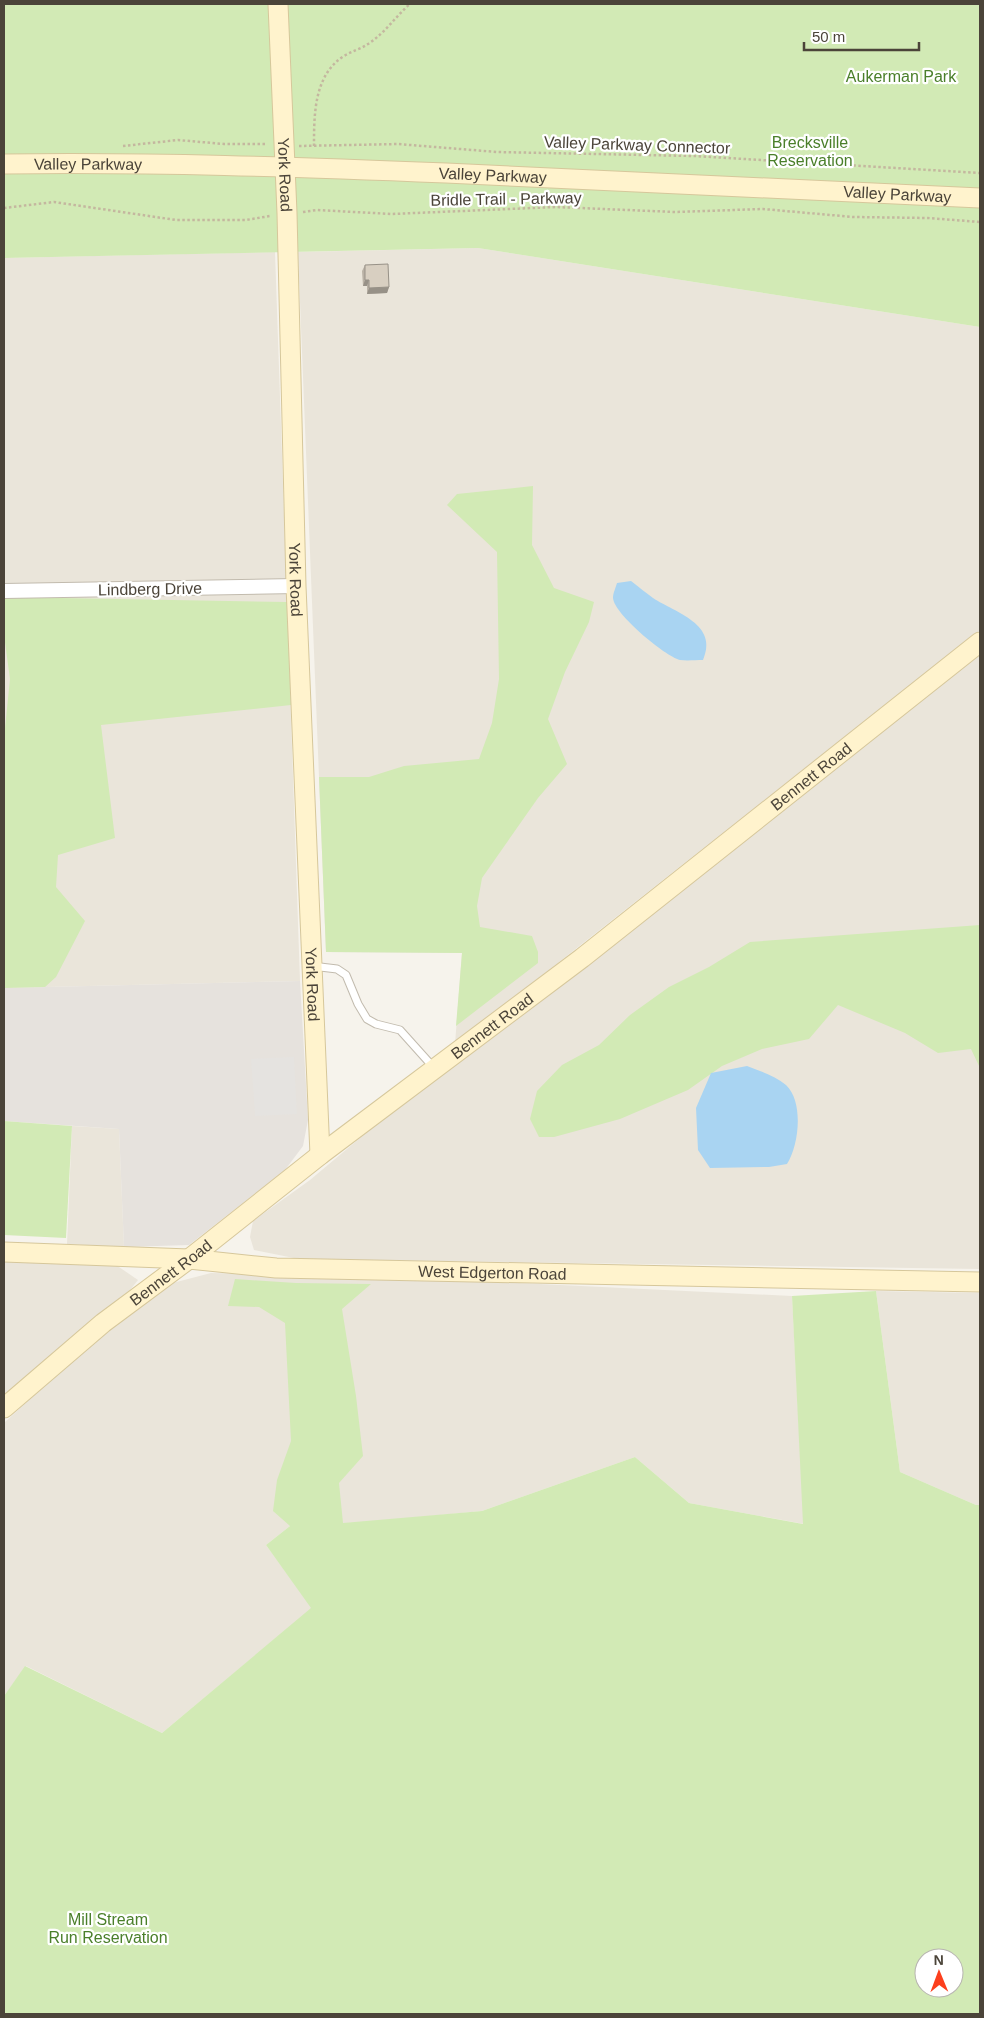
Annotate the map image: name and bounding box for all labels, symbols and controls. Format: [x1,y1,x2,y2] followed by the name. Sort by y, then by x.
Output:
[804,20,919,52] scale bar
[812,28,845,45] text: 50 m
[846,68,957,85] park label: Aukerman Park
[544,133,731,157] street label: Valley Parkway Connector
[767,134,853,169] park label: Brecksville Reservation
[275,137,295,212] street label: York Road
[34,155,142,172] street label: Valley Parkway
[438,164,547,186] street label: Valley Parkway
[843,183,952,205] street label: Valley Parkway
[430,189,582,209] street label: Bridle Trail - Parkway
[286,542,306,617] street label: York Road
[98,580,202,598] street label: Lindberg Drive
[767,739,855,813] street label: Bennett Road
[303,947,323,1022] street label: York Road
[448,990,536,1062] street label: Bennett Road
[126,1236,215,1309] street label: Bennett Road
[418,1262,567,1282] street label: West Edgerton Road
[48,1911,168,1946] park label: Mill Stream Run Reservation
[914,1948,964,1998] north arrow
[934,1952,944,1968] text: N

